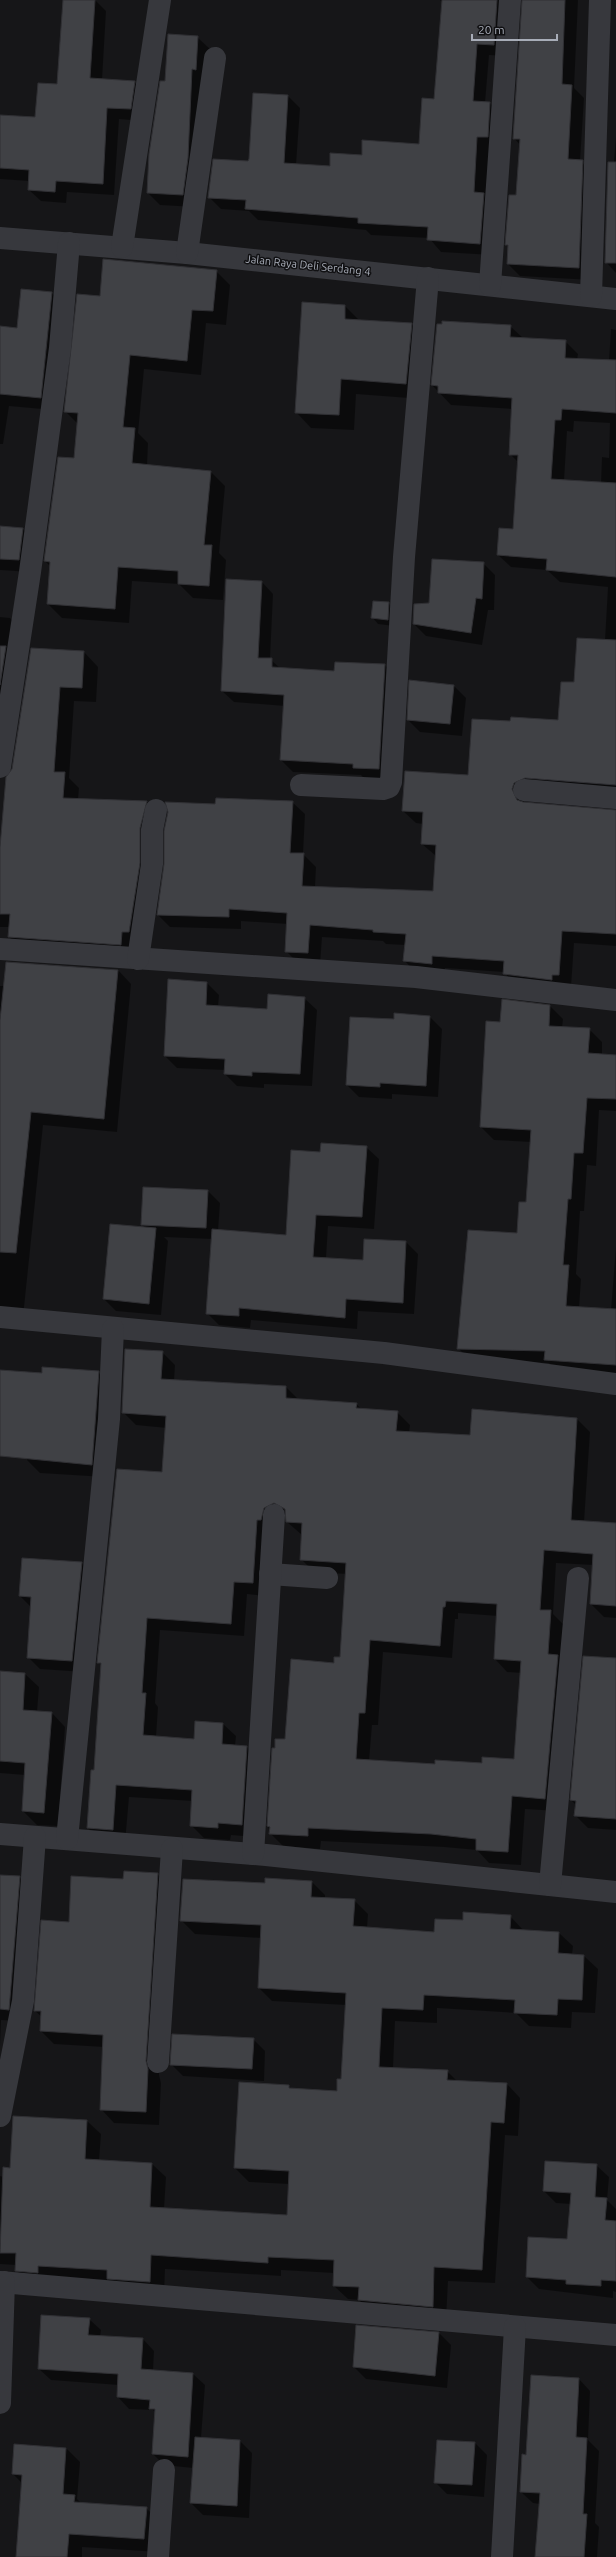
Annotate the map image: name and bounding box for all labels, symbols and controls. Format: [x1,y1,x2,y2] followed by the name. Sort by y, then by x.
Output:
[472,16,557,42] scale bar
[478,23,505,36] text: 20 m
[245,252,371,278] street label: Jalan Raya Deli Serdang 4

